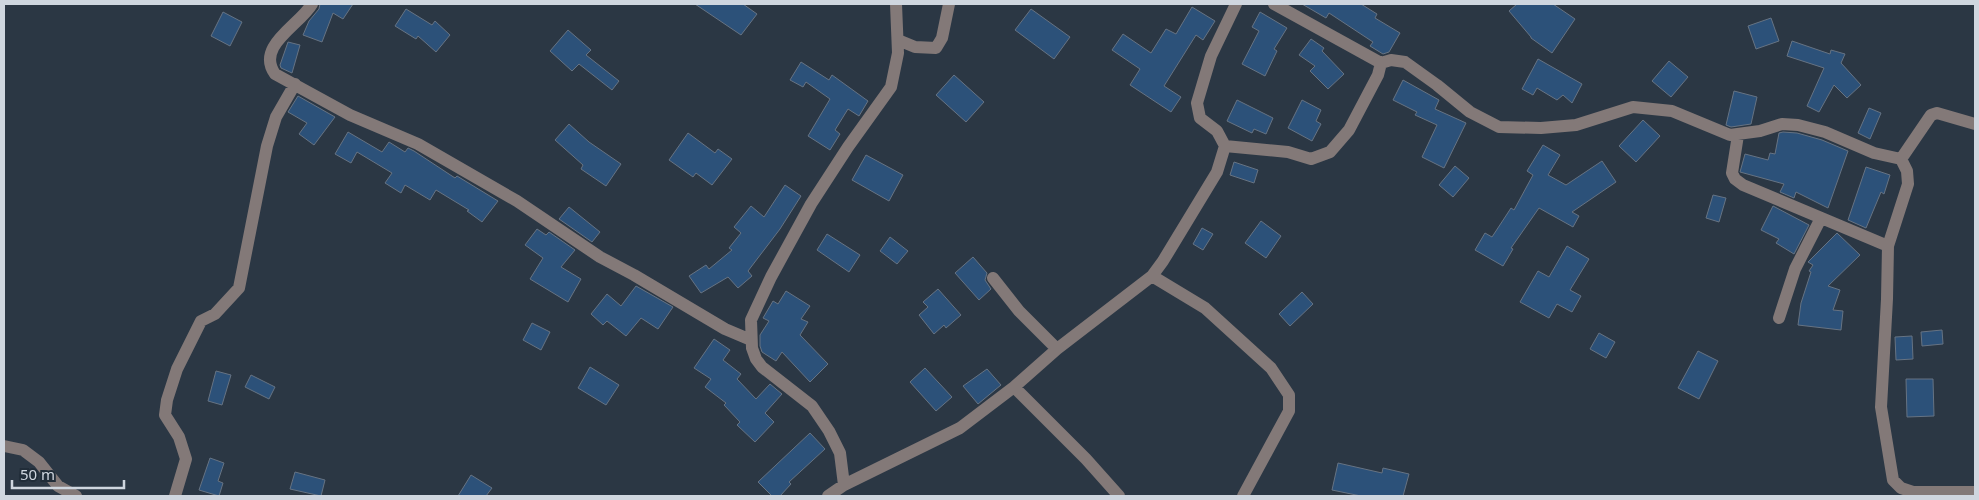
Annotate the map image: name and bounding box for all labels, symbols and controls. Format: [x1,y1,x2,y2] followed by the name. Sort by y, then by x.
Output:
[12,458,125,490] scale bar
[20,464,55,484] text: 50 m

